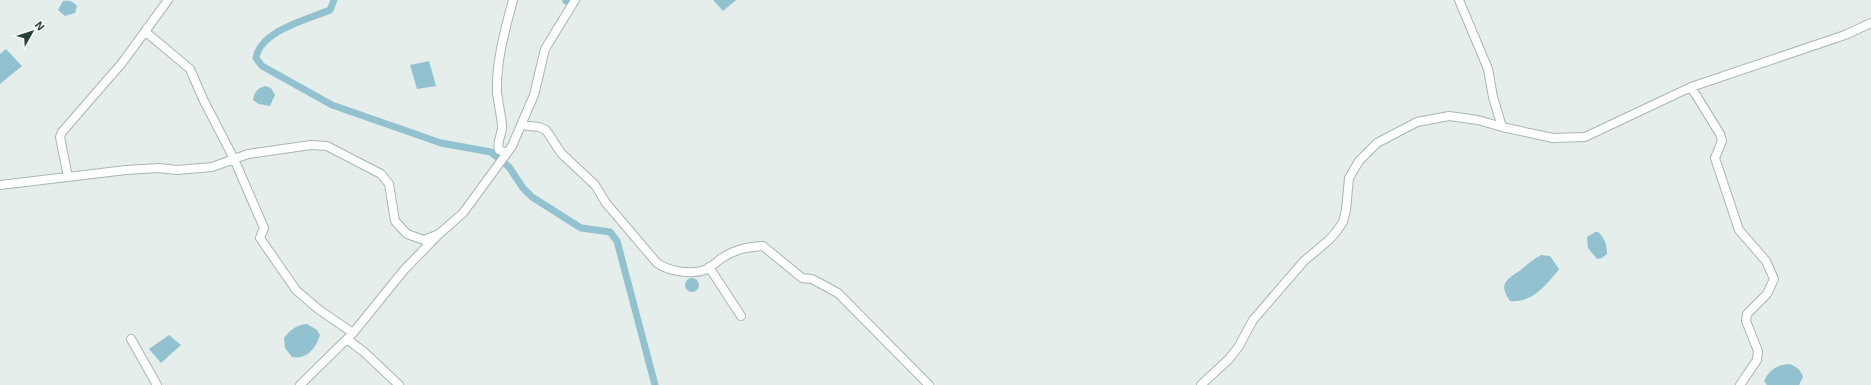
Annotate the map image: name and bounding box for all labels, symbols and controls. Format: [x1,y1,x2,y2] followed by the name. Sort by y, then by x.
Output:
[12,12,52,52] north arrow
[33,18,48,33] text: N

